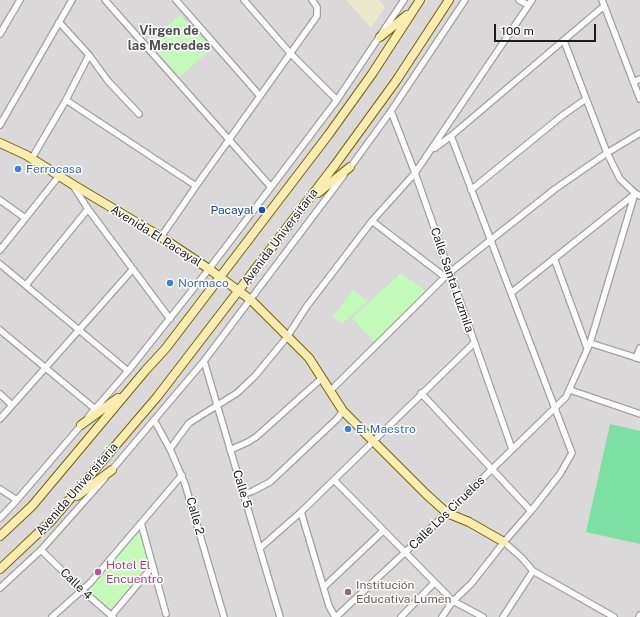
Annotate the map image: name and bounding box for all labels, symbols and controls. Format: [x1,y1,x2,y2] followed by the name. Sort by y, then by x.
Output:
[496,16,598,42] scale bar
[128,23,210,54] district label: Virgen de las Mercedes
[501,24,534,38] text: 100 m
[26,162,82,176] place label: Ferrocasa
[13,164,23,174] marker: Ferrocasa
[239,186,321,288] street label: Avenida Universitaria
[108,202,204,270] street label: Avenida El Pacayal
[210,203,254,217] place label: Pacayal
[257,205,267,215] marker: Pacayal
[427,226,477,334] street label: Calle Santa Luzmila
[178,276,229,290] place label: Normaco
[165,278,175,288] marker: Normaco
[356,422,416,436] place label: El Maestro
[343,424,353,434] marker: El Maestro
[33,440,121,538] street label: Avenida Universitaria
[229,468,255,510] street label: Calle 5
[406,473,488,553] street label: Calle Los Ciruelos
[183,496,207,536] street label: Calle 2
[106,558,163,586] place label: Hotel El Encuentro
[57,565,95,603] street label: Calle 4
[93,567,103,577] marker: Hotel El Encuentro
[356,578,452,606] place label: Institución Educativa Lumen
[343,587,353,597] marker: Institución Educativa Lumen

